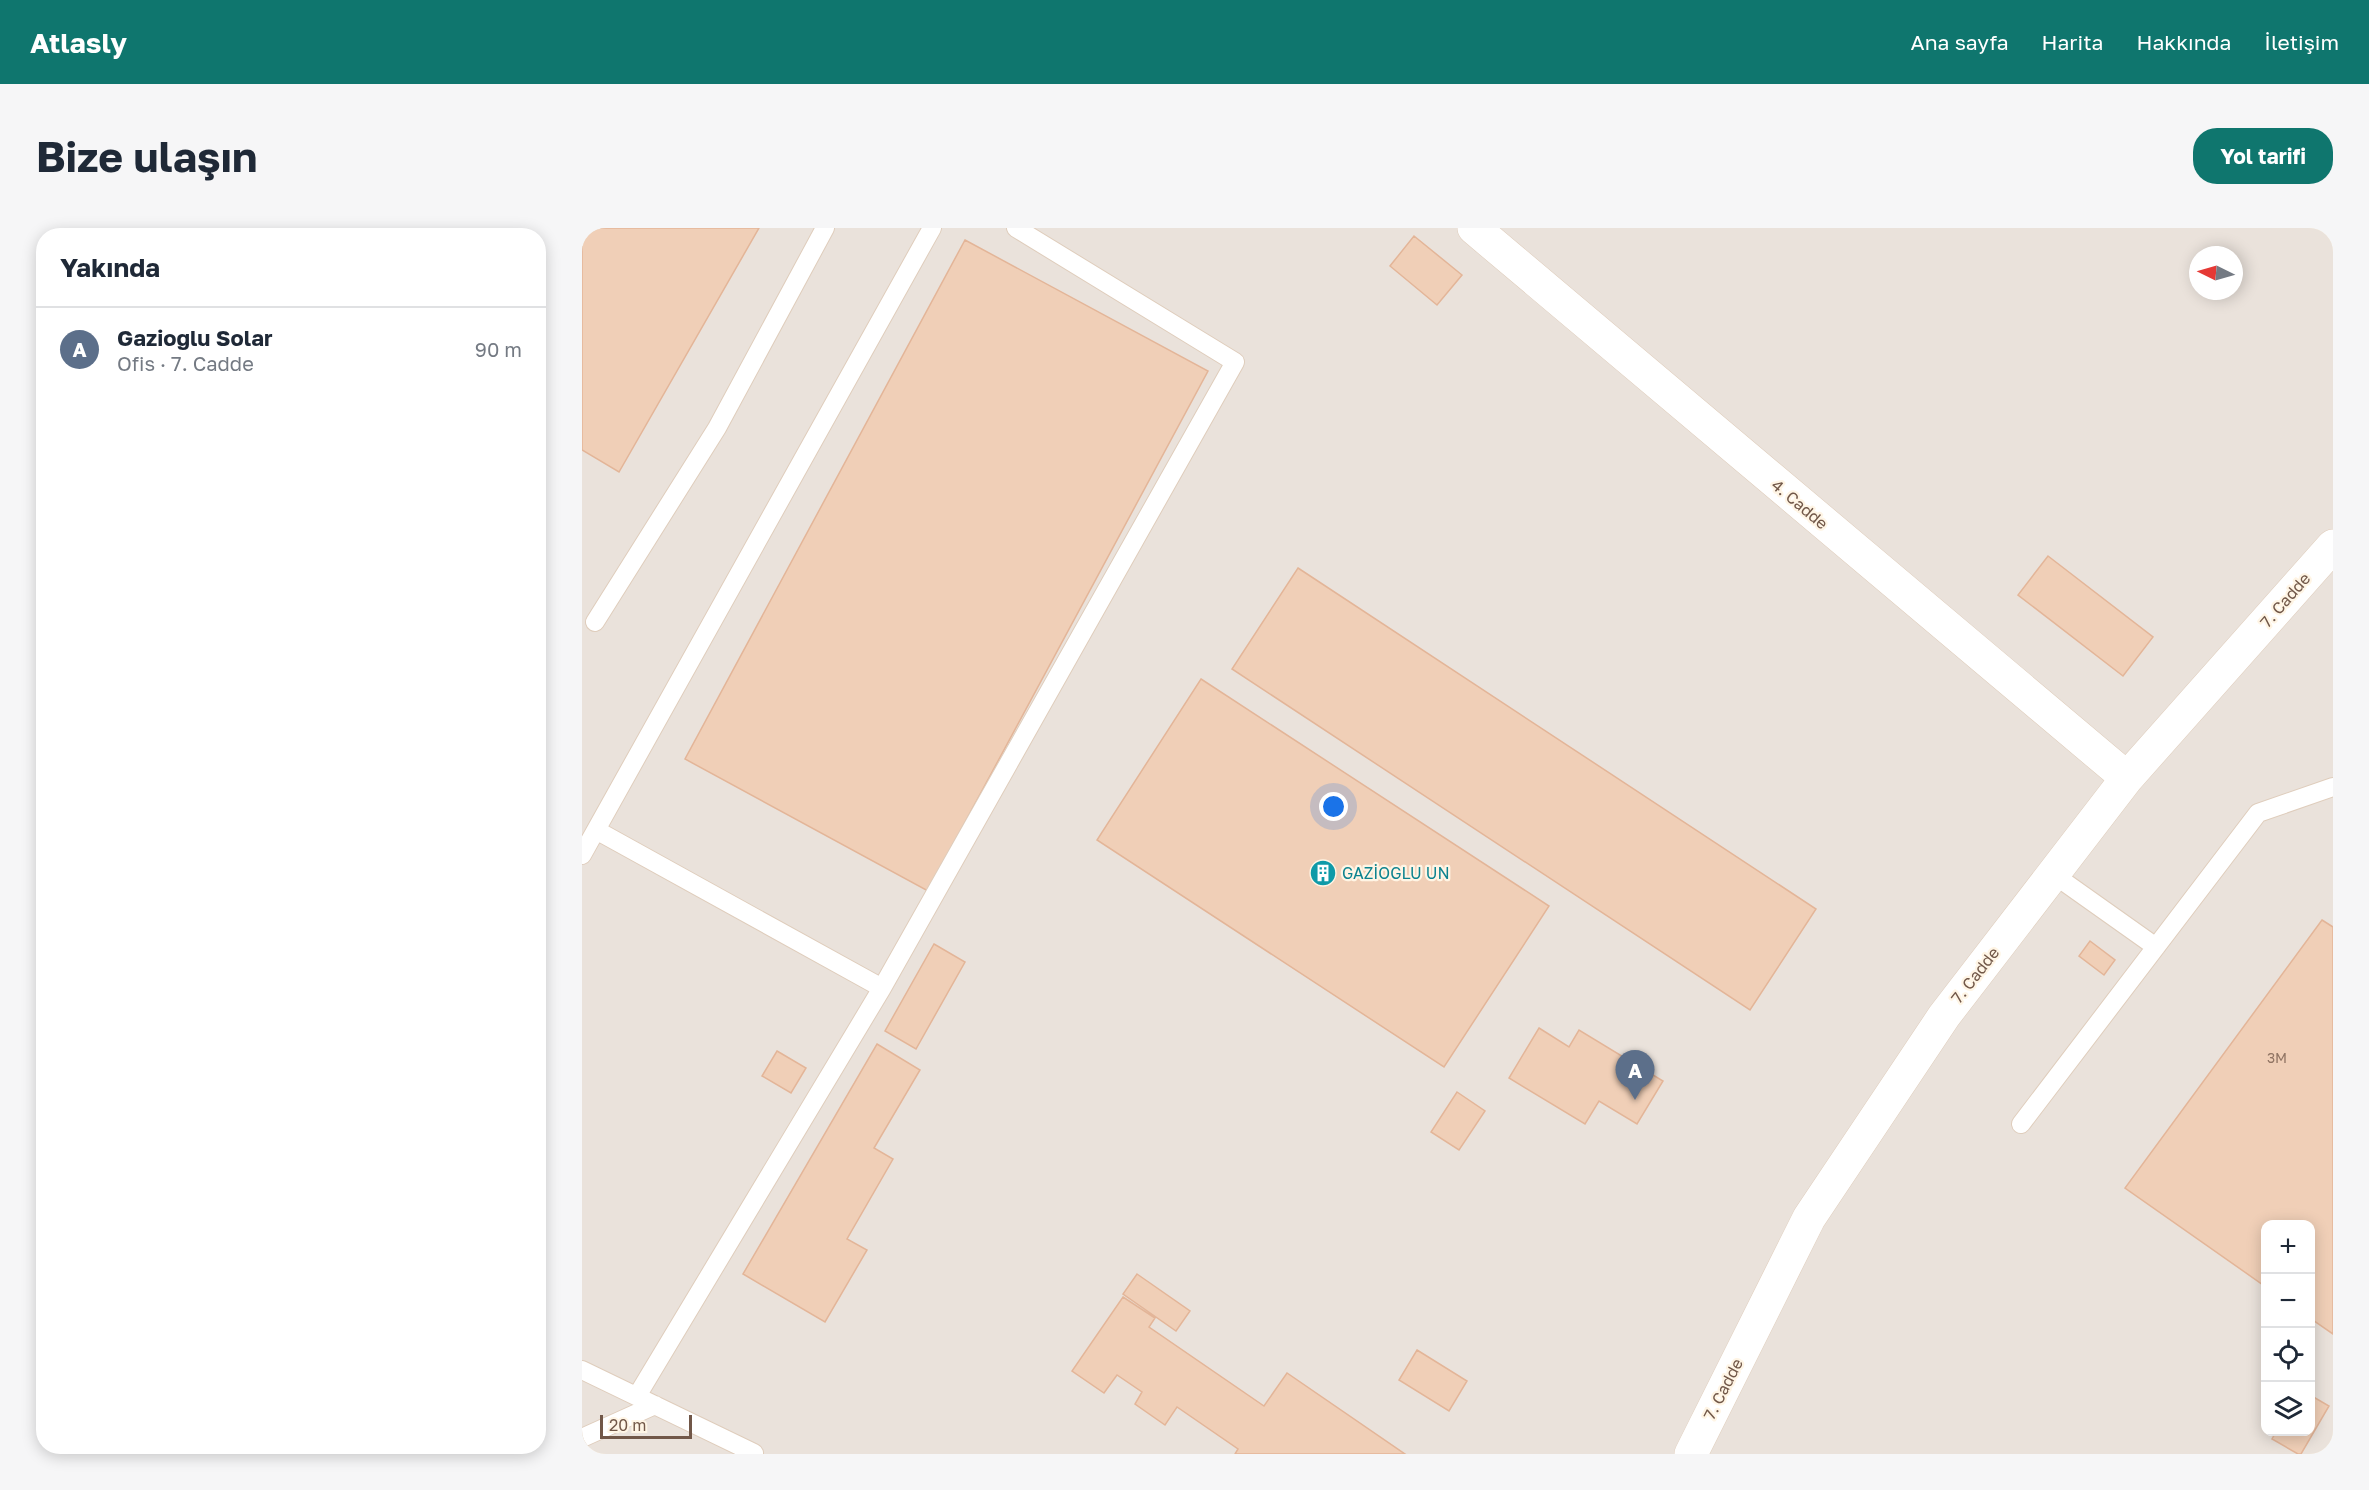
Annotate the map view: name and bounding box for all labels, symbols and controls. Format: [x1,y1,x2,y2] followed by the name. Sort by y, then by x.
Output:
[30,26,127,59] text: Atlasly
[1911,29,2009,55] text: Ana sayfa
[2042,29,2103,55] text: Harita
[2136,29,2231,55] text: Hakkında
[2264,29,2339,55] text: İletişim
[2193,128,2333,184] button: Yol tarifi
[36,131,257,181] text: Bize ulaşın
[2189,246,2243,300] north arrow
[60,252,160,283] text: Yakında
[117,324,273,351] text: Gazioğlu Solar
[72,337,87,361] text: A
[475,337,522,361] text: 90 m
[117,351,254,375] text: Ofis · 7. Cadde
[1768,475,1832,533] street label: 4. Cadde
[2256,568,2314,632] street label: 7. Cadde
[1319,792,1348,821] your location
[1308,858,1338,888] building icon: GAZİOĞLU UN
[1342,863,1450,883] place label: GAZİOĞLU UN
[1947,943,2003,1007] street label: 7. Cadde
[2267,1049,2287,1066] house number: 3M
[1616,1050,1654,1100] pin: A
[2261,1220,2315,1436] map controls
[2261,1220,2315,1274] button: +
[2261,1274,2315,1328] button: −
[2261,1328,2315,1382] button: locate
[1699,1355,1747,1423] street label: 7. Cadde
[2261,1382,2315,1436] button: layers
[600,1412,692,1440] scale bar
[609,1415,646,1435] text: 20 m

